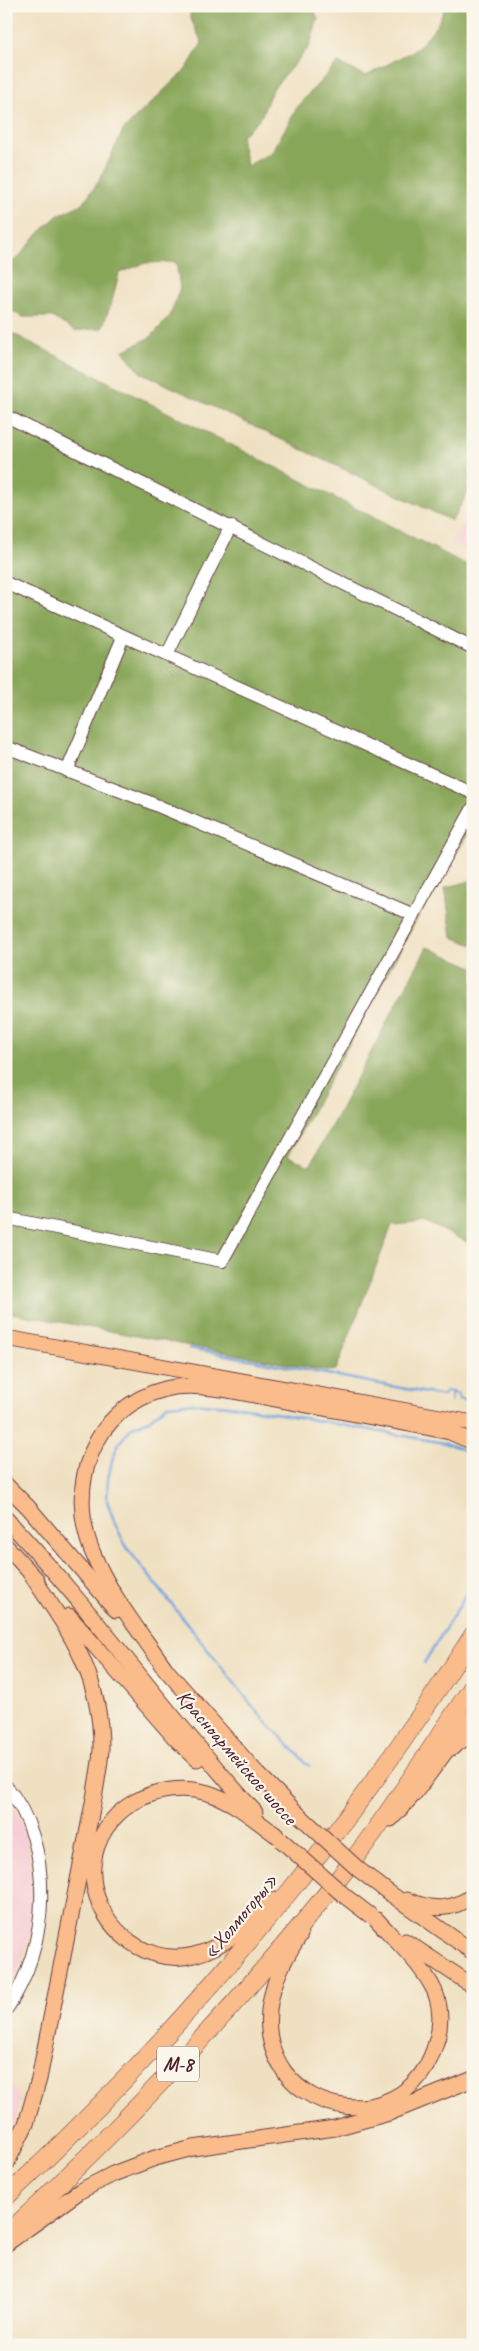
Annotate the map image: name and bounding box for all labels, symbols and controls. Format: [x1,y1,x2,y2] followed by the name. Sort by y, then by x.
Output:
[171,1684,304,1832] street label: Красноармейское шоссе
[196,1868,284,1964] street label: «Холмогоры»
[157,2046,199,2082] road number: М-8

